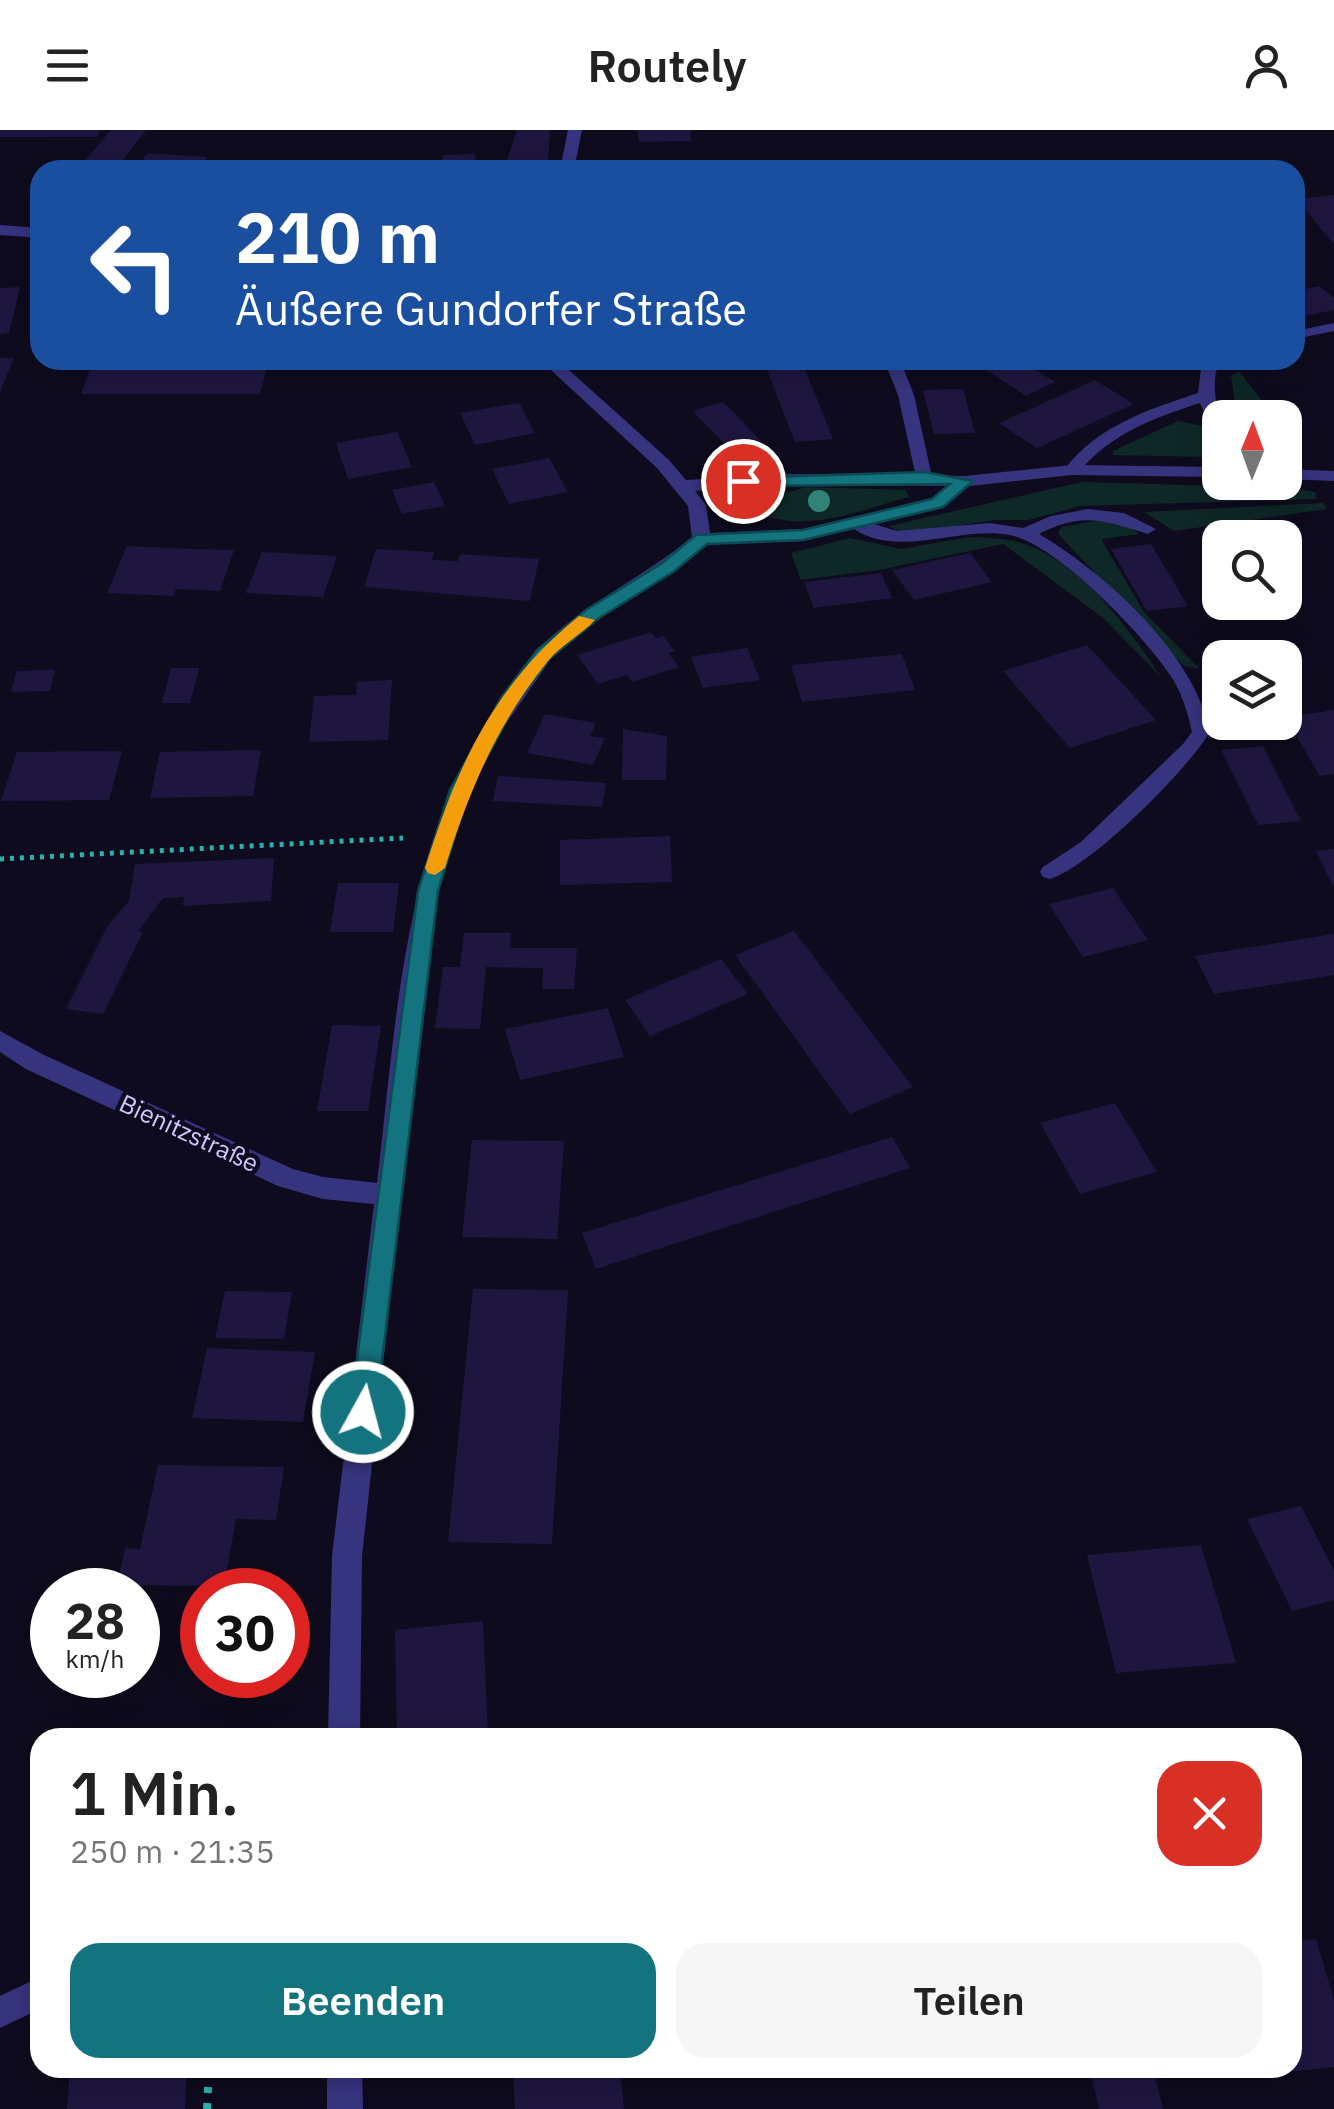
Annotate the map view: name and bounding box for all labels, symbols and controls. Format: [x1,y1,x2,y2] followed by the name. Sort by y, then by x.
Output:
[587,36,747,94] text: Routely
[40,38,95,93] icon: menu
[1239,38,1294,93] icon: person
[235,191,440,282] text: 210 m
[70,200,200,330] icon: left
[235,279,747,337] text: Äußere Gundorfer Straße
[1202,400,1302,500] north arrow
[1202,400,1302,740] map controls
[701,439,786,524] pin
[716,454,771,509] icon: arrive
[1202,520,1302,620] button: search
[1202,640,1302,740] button: layers
[114,1086,264,1179] street label: Bienitzstraße
[311,1360,415,1464] position arrow
[180,1568,310,1698] speed limit sign: 30
[65,1588,125,1653] text: 28
[66,1642,124,1675] text: km/h
[70,1753,239,1832] text: 1 Min.
[1157,1761,1262,1866] button: close
[70,1830,275,1872] text: 250 m · 21:35
[70,1943,656,2058] button: Beenden
[676,1943,1262,2058] button: Teilen

